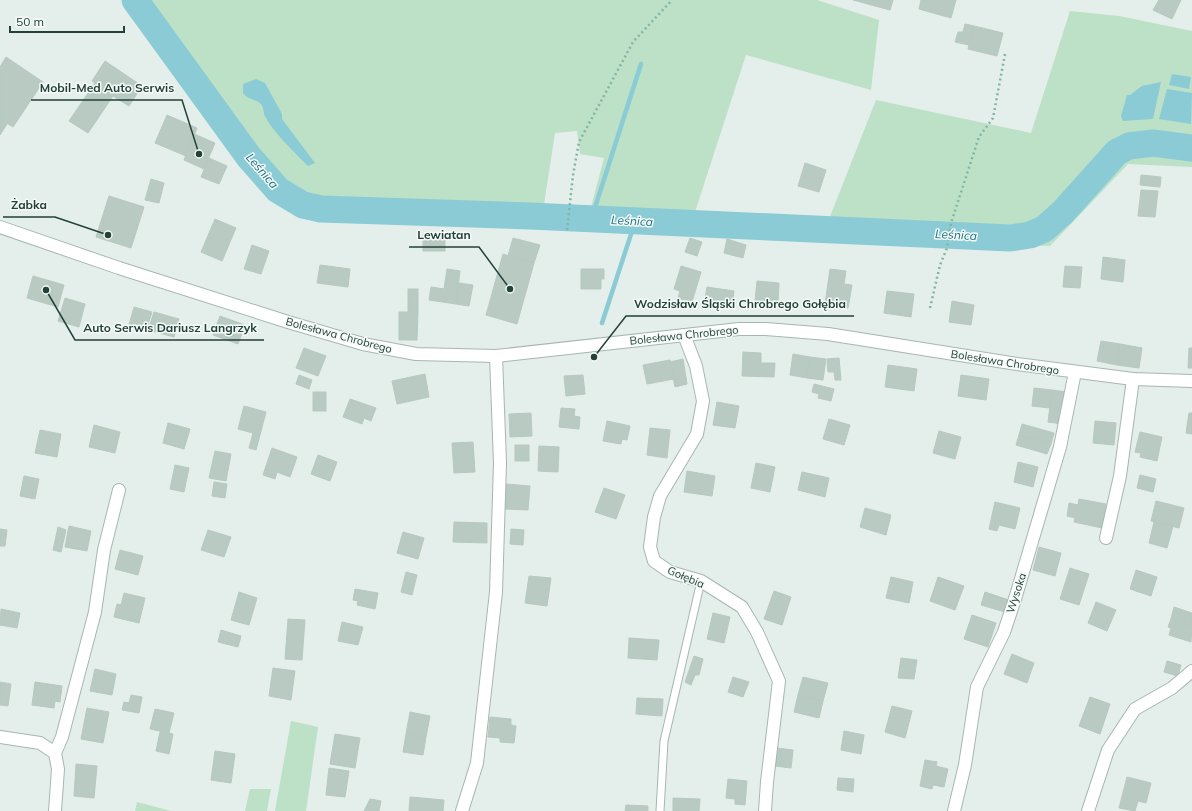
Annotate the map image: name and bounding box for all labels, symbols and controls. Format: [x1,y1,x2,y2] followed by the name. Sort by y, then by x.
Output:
[10,8,124,34] scale bar
[16,14,44,29] text: 50 m
[31,76,182,100] callout: Mobil-Med Auto Serwis
[40,80,174,95] text: Mobil-Med Auto Serwis
[243,150,282,191] water label: Leśnica
[3,193,55,217] callout: Żabka
[11,197,47,212] text: Żabka
[611,212,653,229] water label: Leśnica
[409,223,479,247] callout: Lewiatan
[935,226,977,243] water label: Leśnica
[417,227,471,242] text: Lewiatan
[626,292,854,316] callout: Wodzisław Śląski Chrobrego Gołębia
[634,296,846,311] text: Wodzisław Śląski Chrobrego Gołębia
[284,314,394,356] street label: Bolesława Chrobrego
[75,316,264,340] callout: Auto Serwis Dariusz Langrzyk
[83,320,257,335] text: Auto Serwis Dariusz Langrzyk
[629,322,739,348] street label: Bolesława Chrobrego
[950,347,1060,377] street label: Bolesława Chrobrego
[665,563,707,591] street label: Gołębia
[1003,571,1029,615] street label: Wysoka

